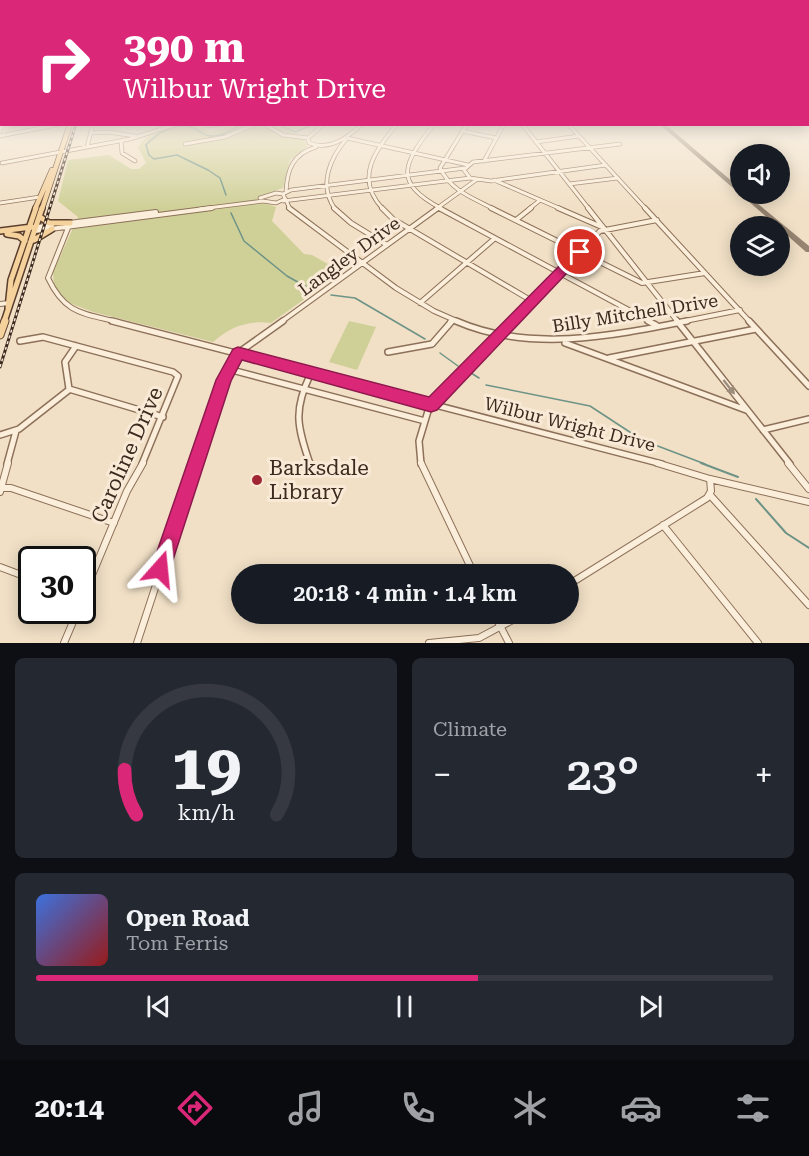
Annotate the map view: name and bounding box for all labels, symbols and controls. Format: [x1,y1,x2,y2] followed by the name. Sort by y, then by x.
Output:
[123,23,245,72] text: 390 m
[24,24,102,102] icon: right
[123,73,386,105] text: Wilbur Wright Drive
[730,144,790,276] map controls
[730,144,790,204] button: sound
[294,212,404,300] street label: Langley Drive
[730,216,790,276] button: layers
[554,226,605,277] pin
[563,235,596,268] icon: arrive
[551,290,720,336] street label: Billy Mitchell Drive
[723,379,736,395] one-way arrow
[86,383,168,527] street label: Caroline Drive
[482,393,658,455] street label: Wilbur Wright Drive
[269,456,369,504] place label: Barksdale Library
[250,473,264,487] marker: Barksdale Library
[128,537,192,601] position arrow
[18,546,96,624] speed limit sign: 30
[293,581,517,606] text: 20:18 · 4 min · 1.4 km
[433,717,507,741] text: Climate
[171,731,241,804] text: 19
[567,748,639,801] text: 23°
[433,755,451,794] text: −
[755,755,773,794] text: +
[177,800,235,825] text: km/h
[126,906,249,931] text: Open Road
[126,931,228,955] text: Tom Ferris
[142,990,175,1023] icon: previous
[388,990,421,1023] icon: pause
[634,990,667,1023] icon: next
[174,1087,216,1129] icon: directions
[285,1087,327,1129] icon: music
[397,1087,439,1129] icon: phone
[509,1087,551,1129] icon: climate
[620,1087,662,1129] icon: car
[732,1087,774,1129] icon: filters
[35,1092,104,1124] text: 20:14

